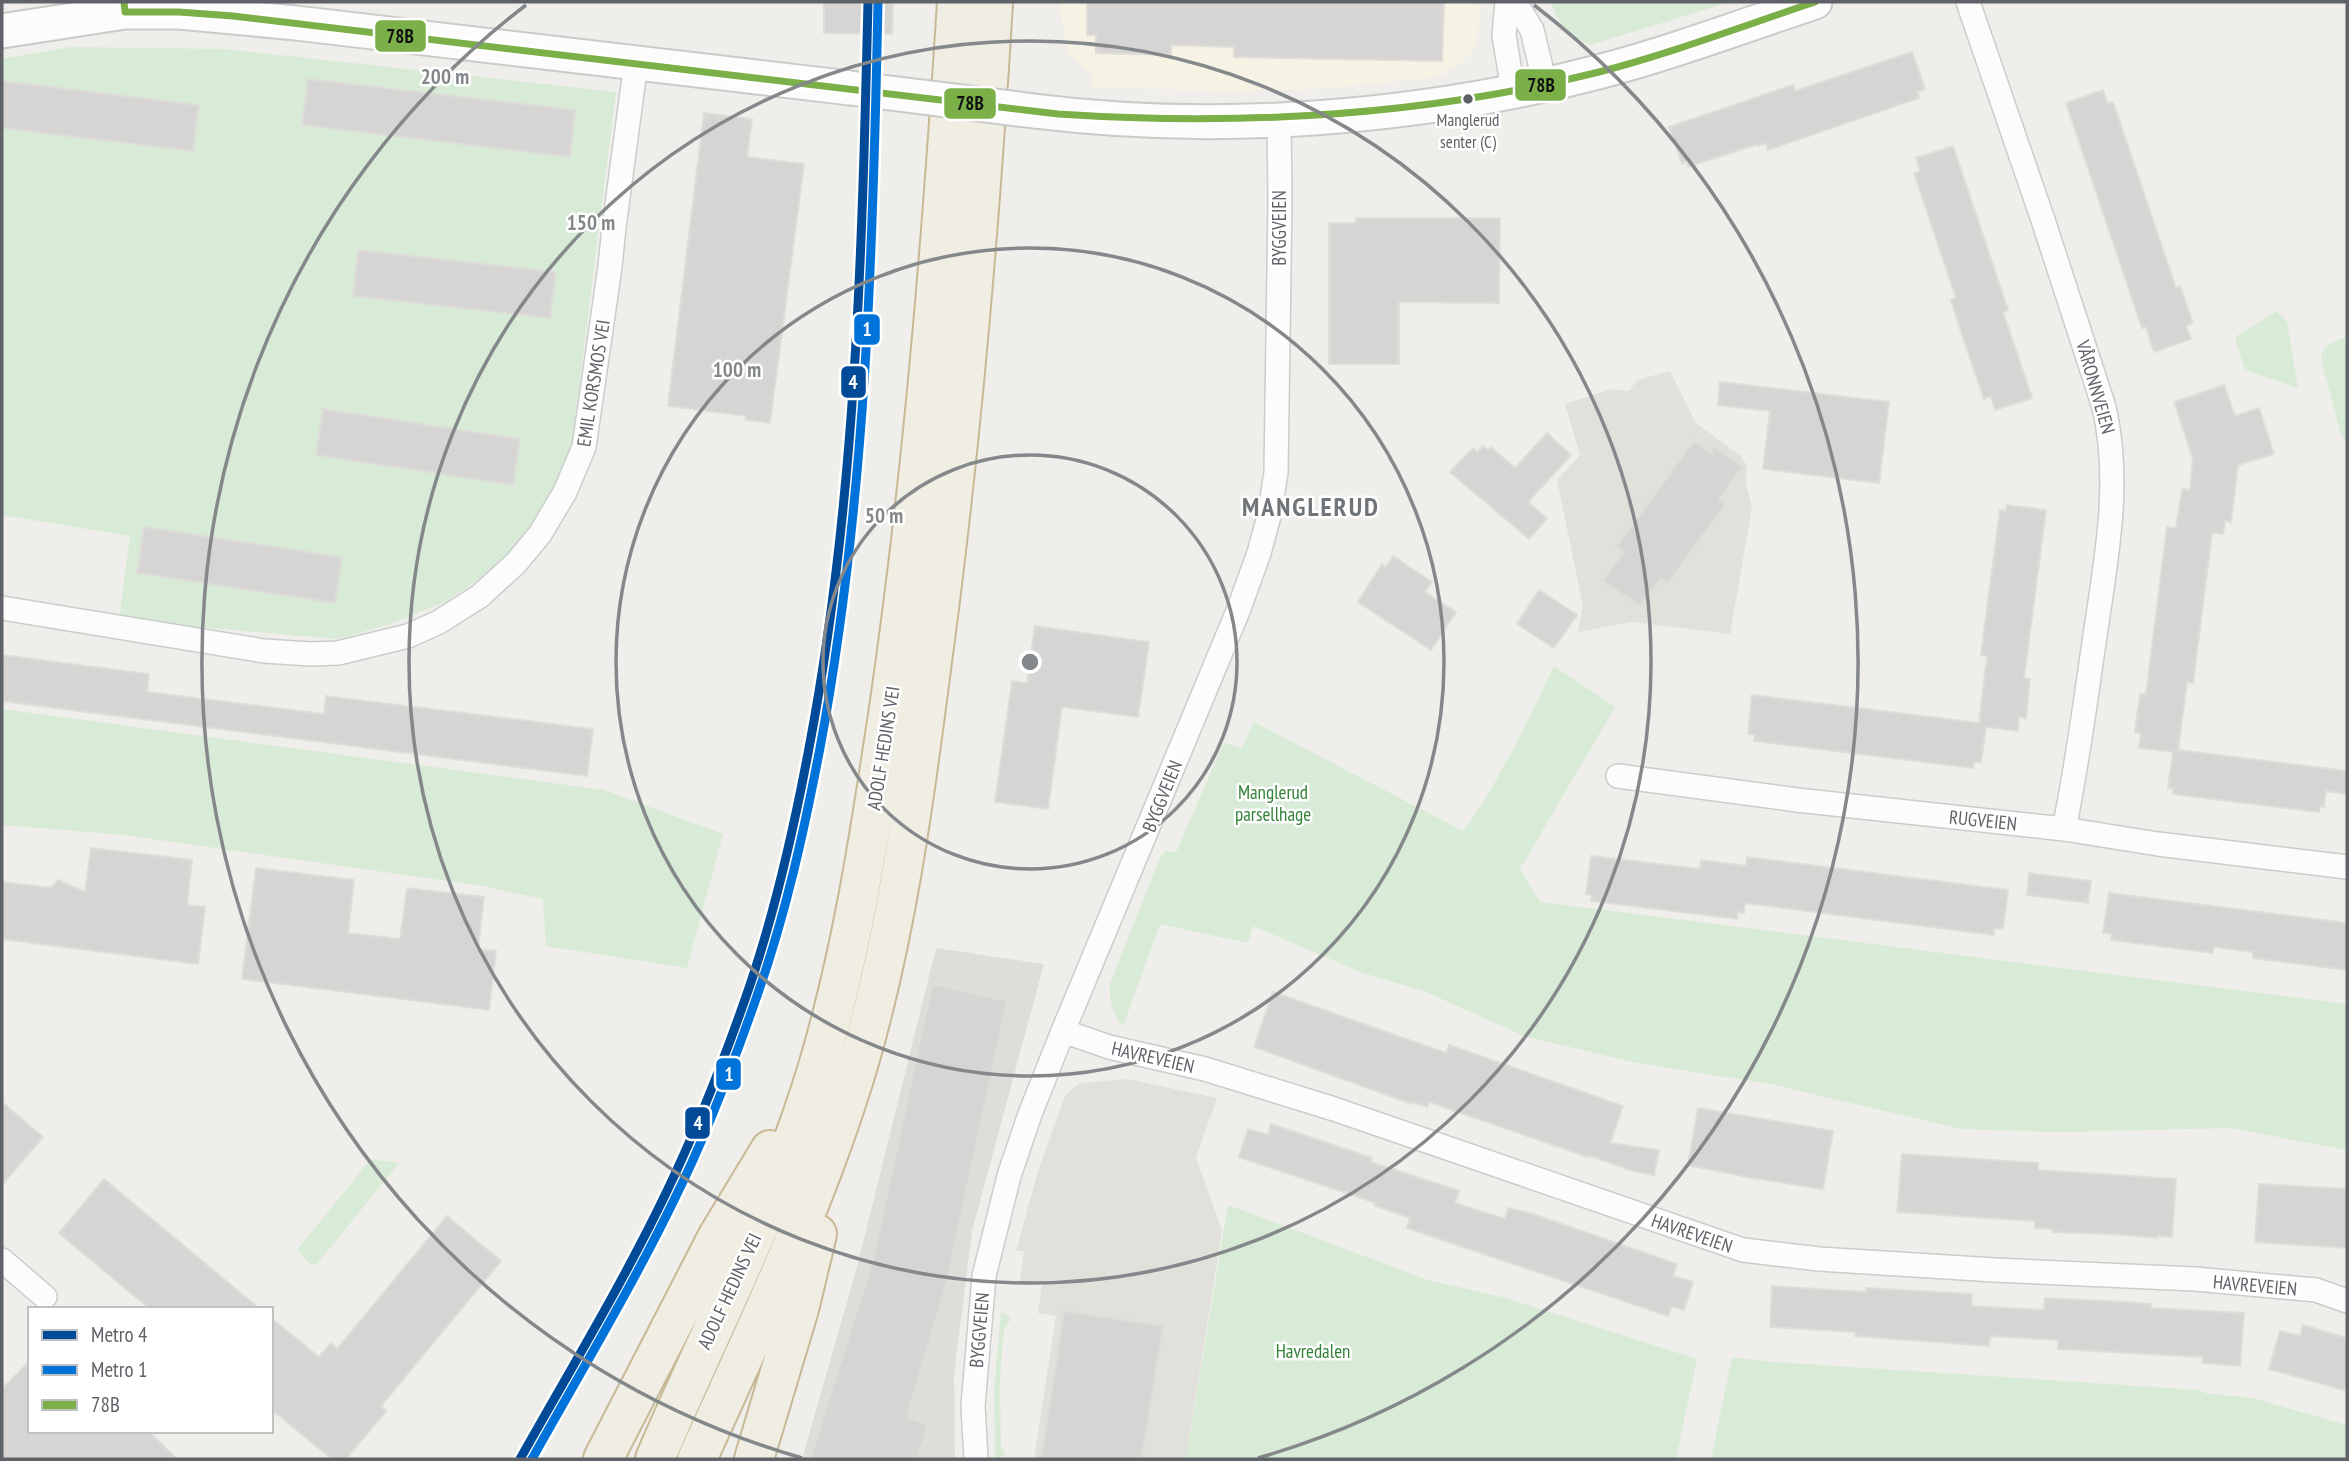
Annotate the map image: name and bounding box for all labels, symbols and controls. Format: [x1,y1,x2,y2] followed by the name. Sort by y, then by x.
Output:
[374,19,427,53] line badge: 78B
[386,24,414,48] text: 78B
[421,63,469,90] text: 200 m
[1514,68,1567,102] line badge: 78B
[1527,73,1555,97] text: 78B
[943,87,997,120] line badge: 78B
[956,91,984,115] text: 78B
[1461,92,1475,106] marker: Manglerud senter (C)
[1437,109,1499,153] place label: Manglerud senter (C)
[1267,190,1291,266] street label: BYGGVEIEN
[567,209,615,236] text: 150 m
[853,313,881,346] line badge: 1
[862,317,872,341] text: 1
[571,318,615,448] street label: EMIL KORSMOS VEI
[2071,336,2121,437] street label: VÅRONNVEIEN
[713,356,761,383] text: 100 m
[840,365,867,399] line badge: 4
[848,370,858,394] text: 4
[1242,490,1380,523] district label: MANGLERUD
[865,502,903,529] text: 50 m
[1018,650,1042,674] centre of rings
[861,684,905,812] street label: ADOLF HEDINS VEI
[1137,757,1187,835] street label: BYGGVEIEN
[1235,780,1311,826] park label: Manglerud parsellhage
[1948,805,2018,835] street label: RUGVEIEN
[1109,1036,1197,1078] street label: HAVREVEIEN
[715,1057,742,1091] line badge: 1
[724,1062,734,1086] text: 1
[684,1106,711,1140] line badge: 4
[693,1111,703,1135] text: 4
[1648,1208,1736,1258] street label: HAVREVEIEN
[692,1229,766,1353] street label: ADOLF HEDINS VEI
[2212,1269,2298,1301] street label: HAVREVEIEN
[964,1291,994,1369] street label: BYGGVEIEN
[28,1307,273,1433] legend
[91,1321,148,1348] text: Metro 4
[1276,1339,1350,1363] park label: Havredalen
[91,1356,148,1383] text: Metro 1
[91,1391,120,1418] text: 78B

